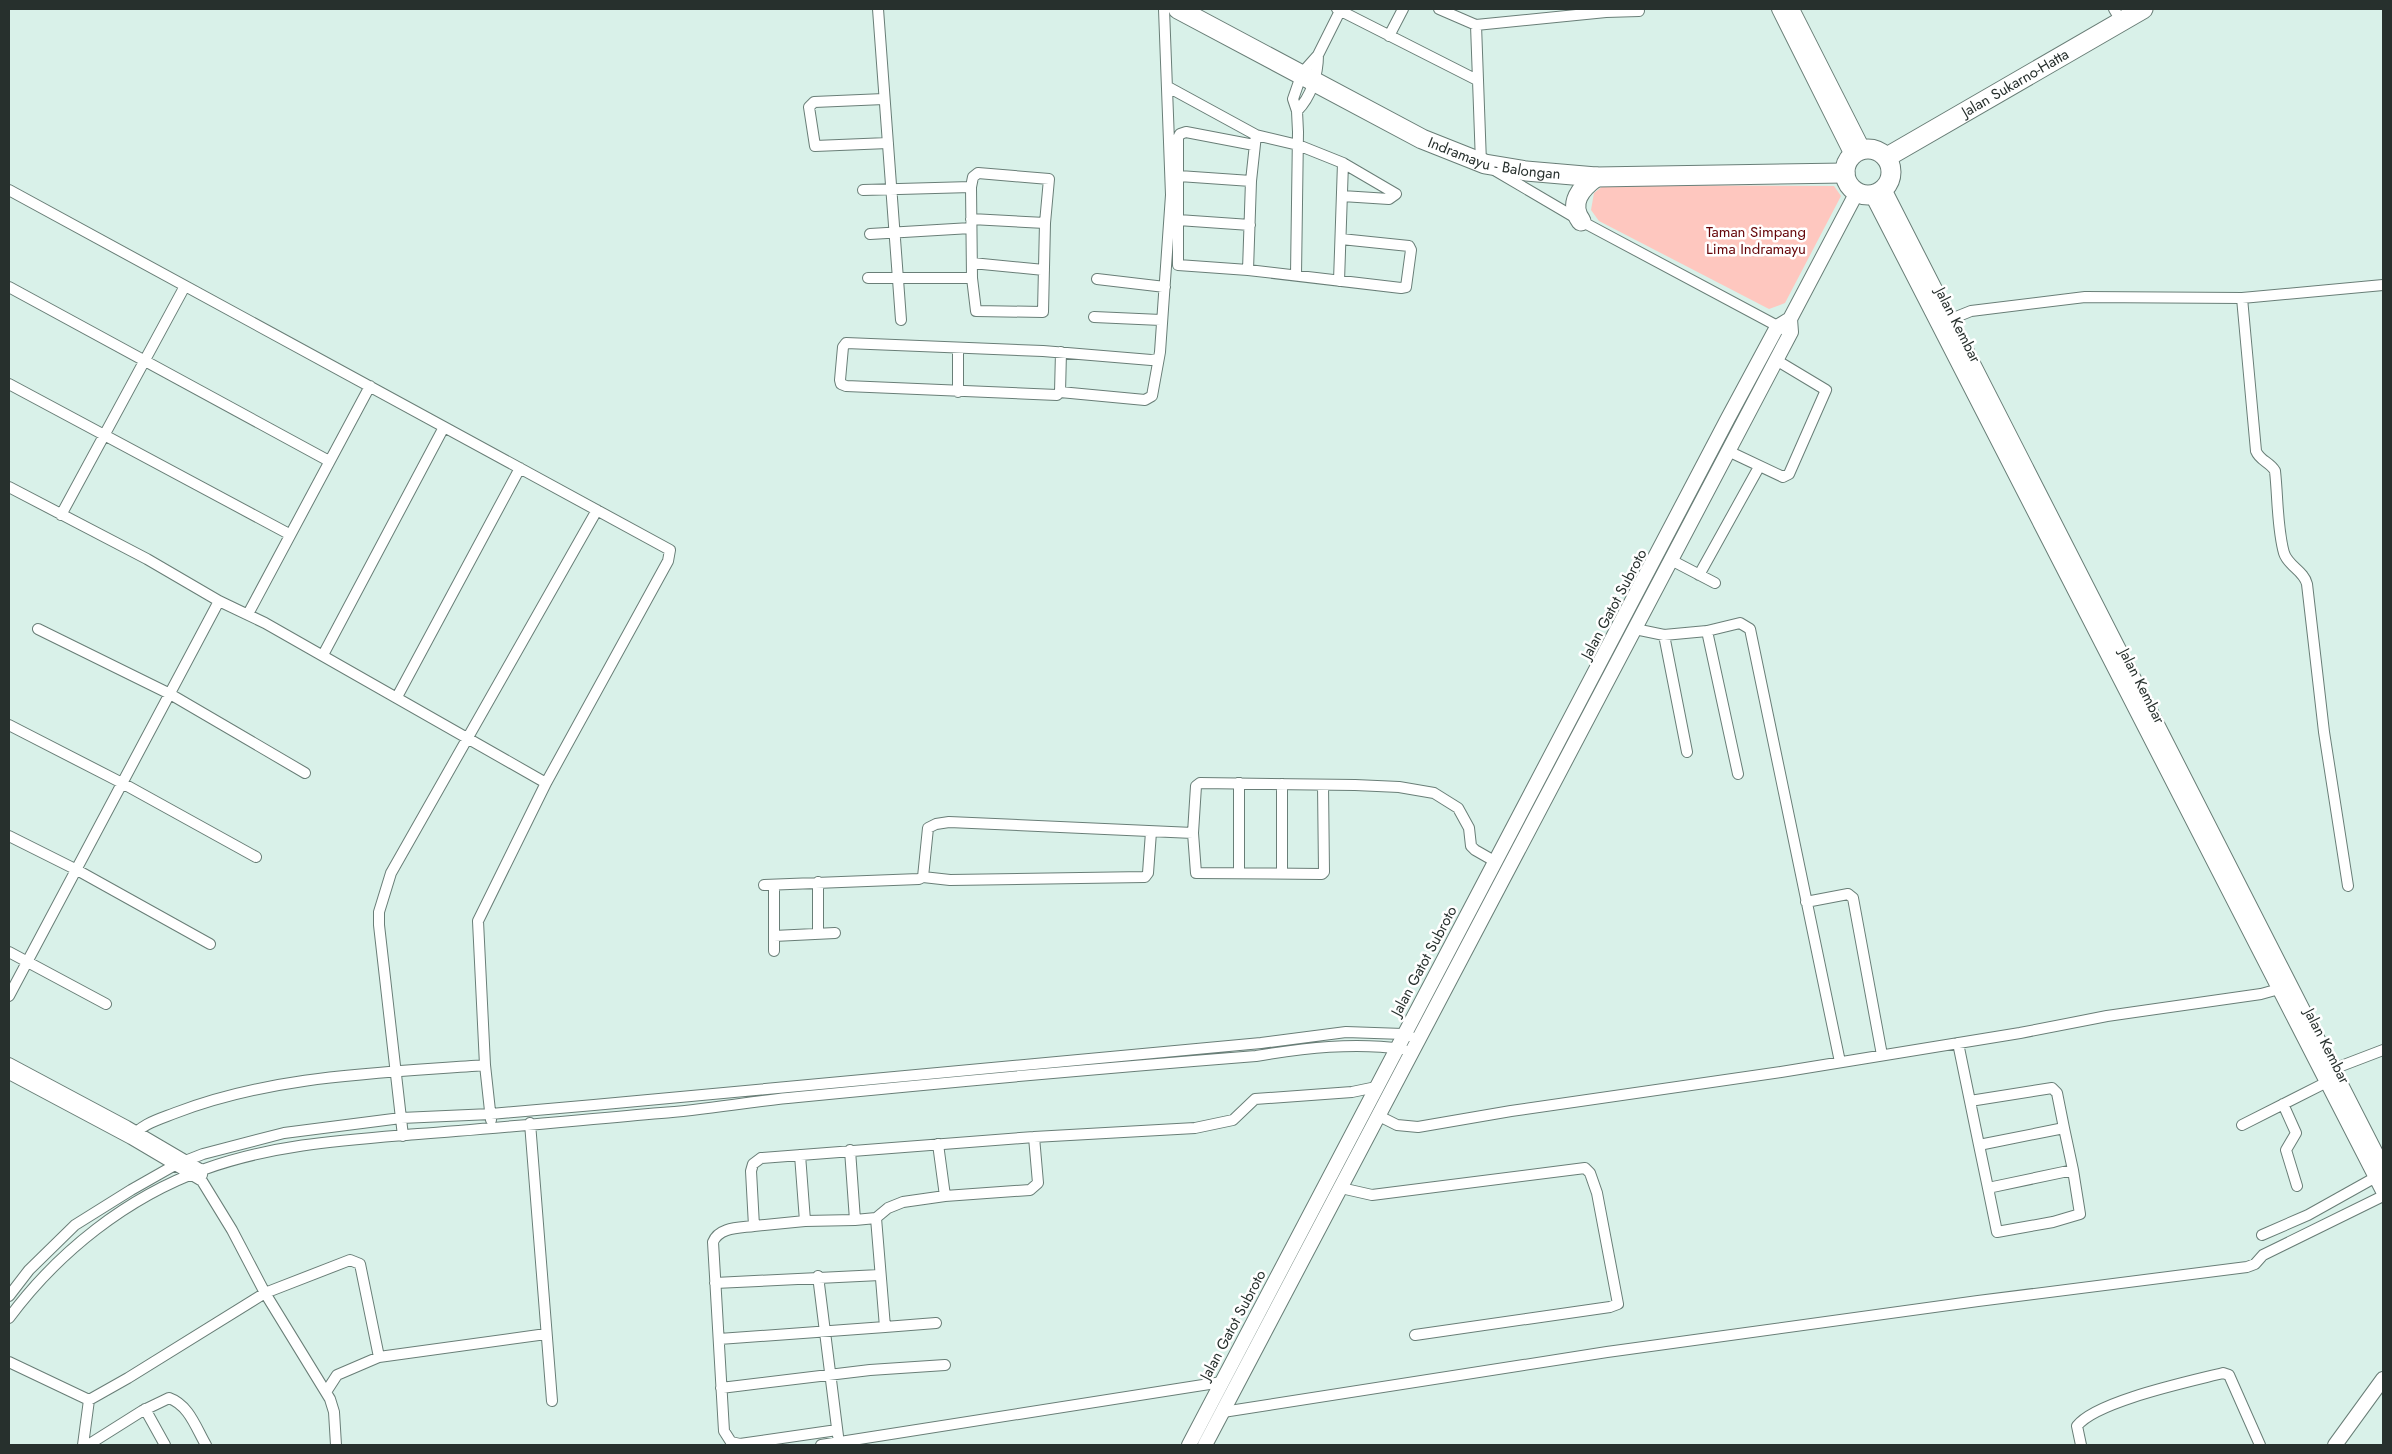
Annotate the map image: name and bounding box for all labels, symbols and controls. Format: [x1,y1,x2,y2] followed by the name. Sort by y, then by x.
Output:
[1956,43,2073,124] street label: Jalan Sukarno-Hatta
[1425,131,1561,185] street label: Indramayu - Balongan
[1706,221,1806,260] park label: Taman Simpang Lima Indramayu
[1929,282,1987,367] street label: Jalan Kembar
[1575,545,1652,665] street label: Jalan Gatot Subroto
[2113,643,2171,728] street label: Jalan Kembar
[1385,902,1462,1022] street label: Jalan Gatot Subroto
[2298,1003,2356,1088] street label: Jalan Kembar
[1194,1266,1271,1386] street label: Jalan Gatot Subroto

